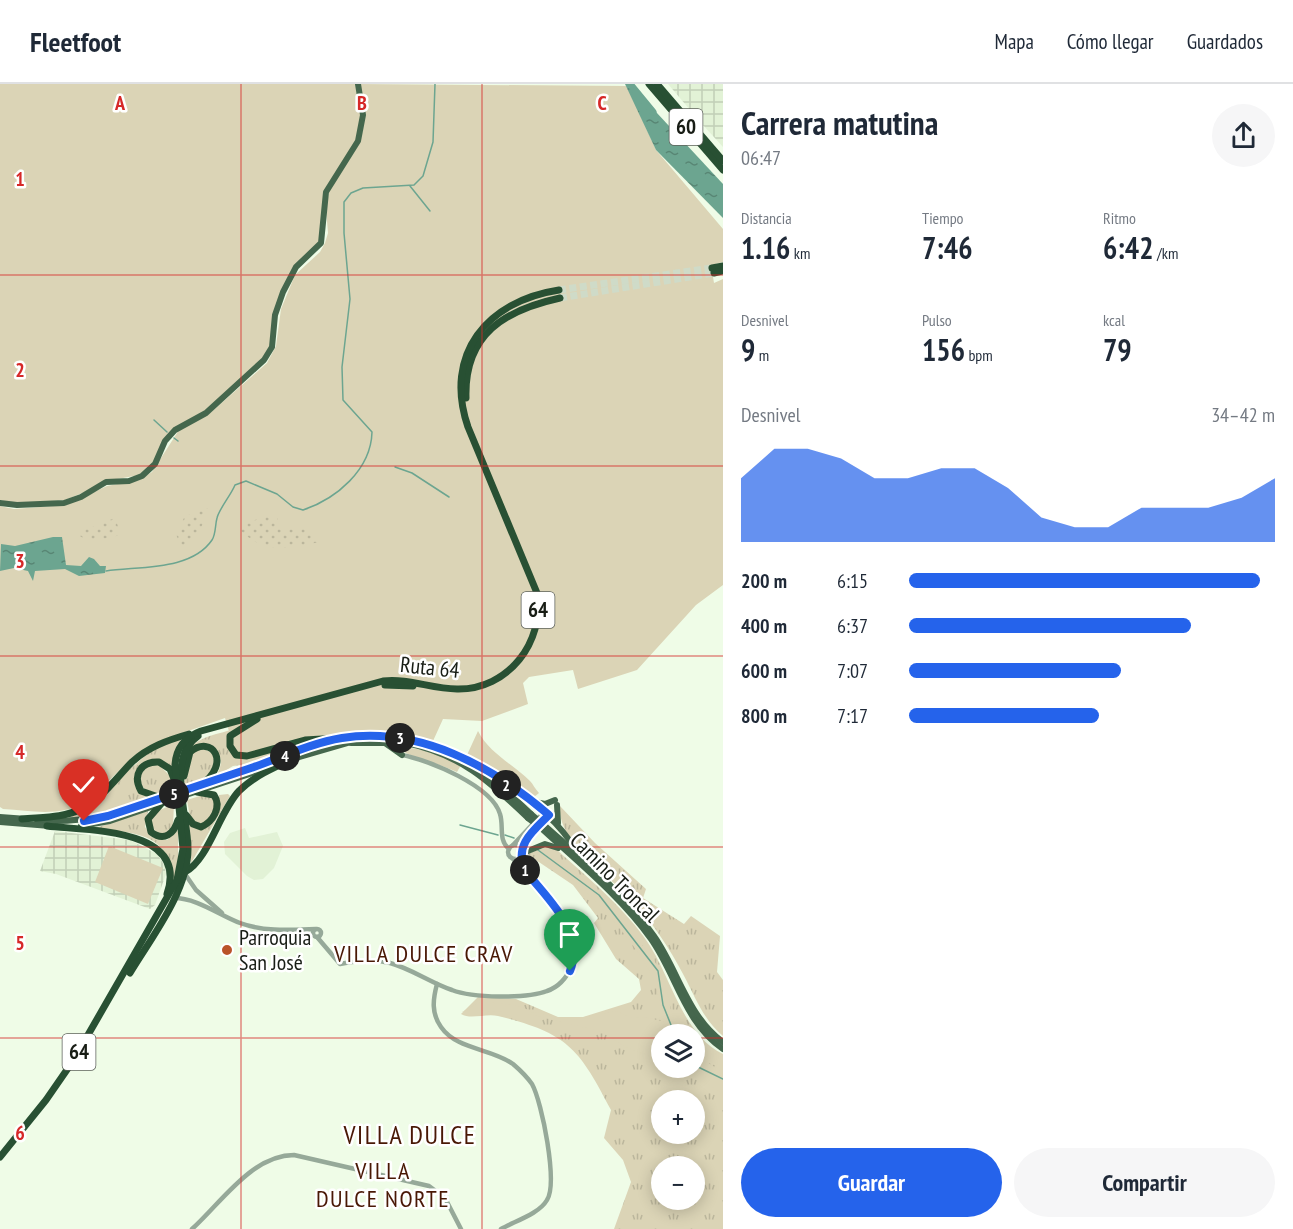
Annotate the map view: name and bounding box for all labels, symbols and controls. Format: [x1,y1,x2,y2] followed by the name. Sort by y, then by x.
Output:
[30,23,121,60] text: Fleetfoot
[995,28,1034,55] text: Mapa
[1067,28,1154,55] text: Cómo llegar
[1187,28,1263,55] text: Guardados
[114,90,126,116] text: A
[357,90,367,116] text: B
[597,90,607,116] text: C
[741,101,938,144] text: Carrera matutina
[1212,104,1275,167] button: share
[670,109,702,145] road number: 60
[741,145,781,171] text: 06:47
[15,166,25,192] text: 1
[741,208,792,228] text: Distancia
[922,208,964,228] text: Tiempo
[1103,208,1136,228] text: Ritmo
[741,228,790,267] text: 1.16
[922,228,973,267] text: 7:46
[1103,228,1154,267] text: 6:42
[790,243,810,263] text: km
[1154,243,1178,263] text: /km
[741,310,788,330] text: Desnivel
[922,310,952,330] text: Pulso
[1103,310,1125,330] text: kcal
[741,330,755,369] text: 9
[922,330,965,369] text: 156
[1103,330,1132,369] text: 79
[755,345,769,365] text: m
[965,345,993,365] text: bpm
[15,357,25,383] text: 2
[741,402,800,428] text: Desnivel
[1211,402,1275,428] text: 34–42 m
[15,548,25,574] text: 3
[741,568,787,594] text: 200 m
[837,568,868,594] text: 6:15
[522,592,554,628] road number: 64
[741,613,787,639] text: 400 m
[837,613,868,639] text: 6:37
[399,650,461,684] street label: Ruta 64
[741,658,787,684] text: 600 m
[837,658,868,684] text: 7:07
[741,703,787,729] text: 800 m
[837,703,868,729] text: 7:17
[385,723,415,753] pin: 3
[396,728,404,748] text: 3
[15,739,25,765] text: 4
[270,741,300,771] pin: 4
[281,746,289,766] text: 4
[58,759,109,821] pin
[67,768,100,801] icon: check
[491,770,521,800] pin: 2
[502,775,510,795] text: 2
[159,779,189,809] pin: 5
[170,784,178,804] text: 5
[564,826,666,928] street label: Camino Troncal
[510,855,540,885] pin: 1
[521,860,529,880] text: 1
[544,909,595,971] pin
[553,918,586,951] icon: arrive
[239,923,311,976] place label: Parroquia San José
[15,930,25,956] text: 5
[333,938,514,969] district label: VILLA DULCE CRAV
[220,943,234,957] marker: Parroquia San José
[651,1024,705,1210] map controls
[651,1024,705,1078] button: layers
[62,1034,96,1070] road number: 64
[651,1090,705,1144] button: +
[343,1118,476,1151] district label: VILLA DULCE
[15,1120,25,1146] text: 6
[741,1148,1002,1217] button: Guardar
[1014,1148,1275,1217] button: Compartir
[316,1155,450,1214] district label: VILLA DULCE NORTE
[651,1156,705,1210] button: −

